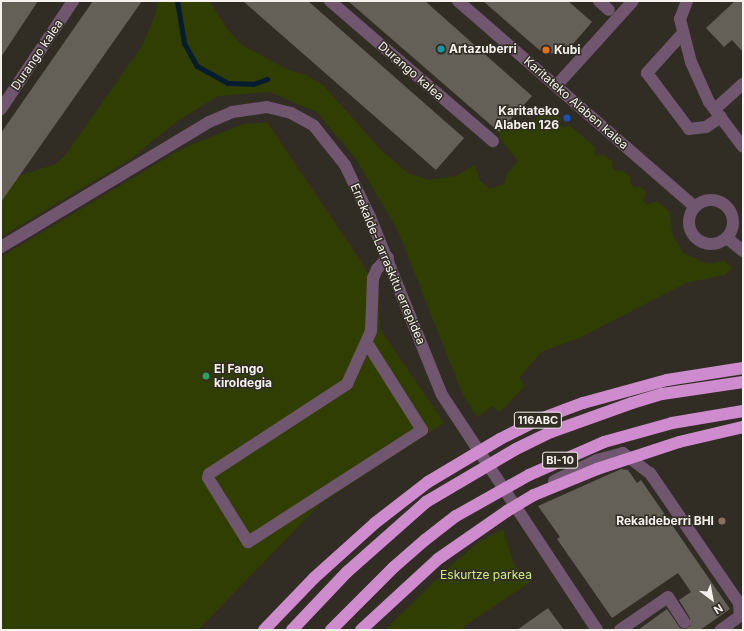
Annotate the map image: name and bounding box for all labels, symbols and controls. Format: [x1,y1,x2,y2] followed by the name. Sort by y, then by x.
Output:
[8,17,66,93] street label: Durango kalea
[375,39,447,103] street label: Durango kalea
[449,42,517,56] place label: Artazuberri
[554,43,581,57] place label: Kubi
[436,44,446,54] marker: Artazuberri
[541,45,551,55] marker: Kubi
[521,54,631,152] street label: Karitateko Alaben kalea
[494,104,559,132] place label: Karitateko Alaben 126
[562,113,572,123] marker: Karitateko Alaben 126
[347,181,429,347] street label: Errekalde-Larraskitu errepidea
[214,362,272,390] place label: El Fango kiroldegia
[201,371,211,381] marker: El Fango kiroldegia
[513,411,563,429] road number: 116ABC
[542,451,578,469] road number: BI-10
[616,514,714,528] place label: Rekaldeberri BHI
[717,516,727,526] marker: Rekaldeberri BHI
[440,568,532,582] park label: Eskurtze parkea
[692,579,732,619] north arrow
[711,601,726,617] text: N

